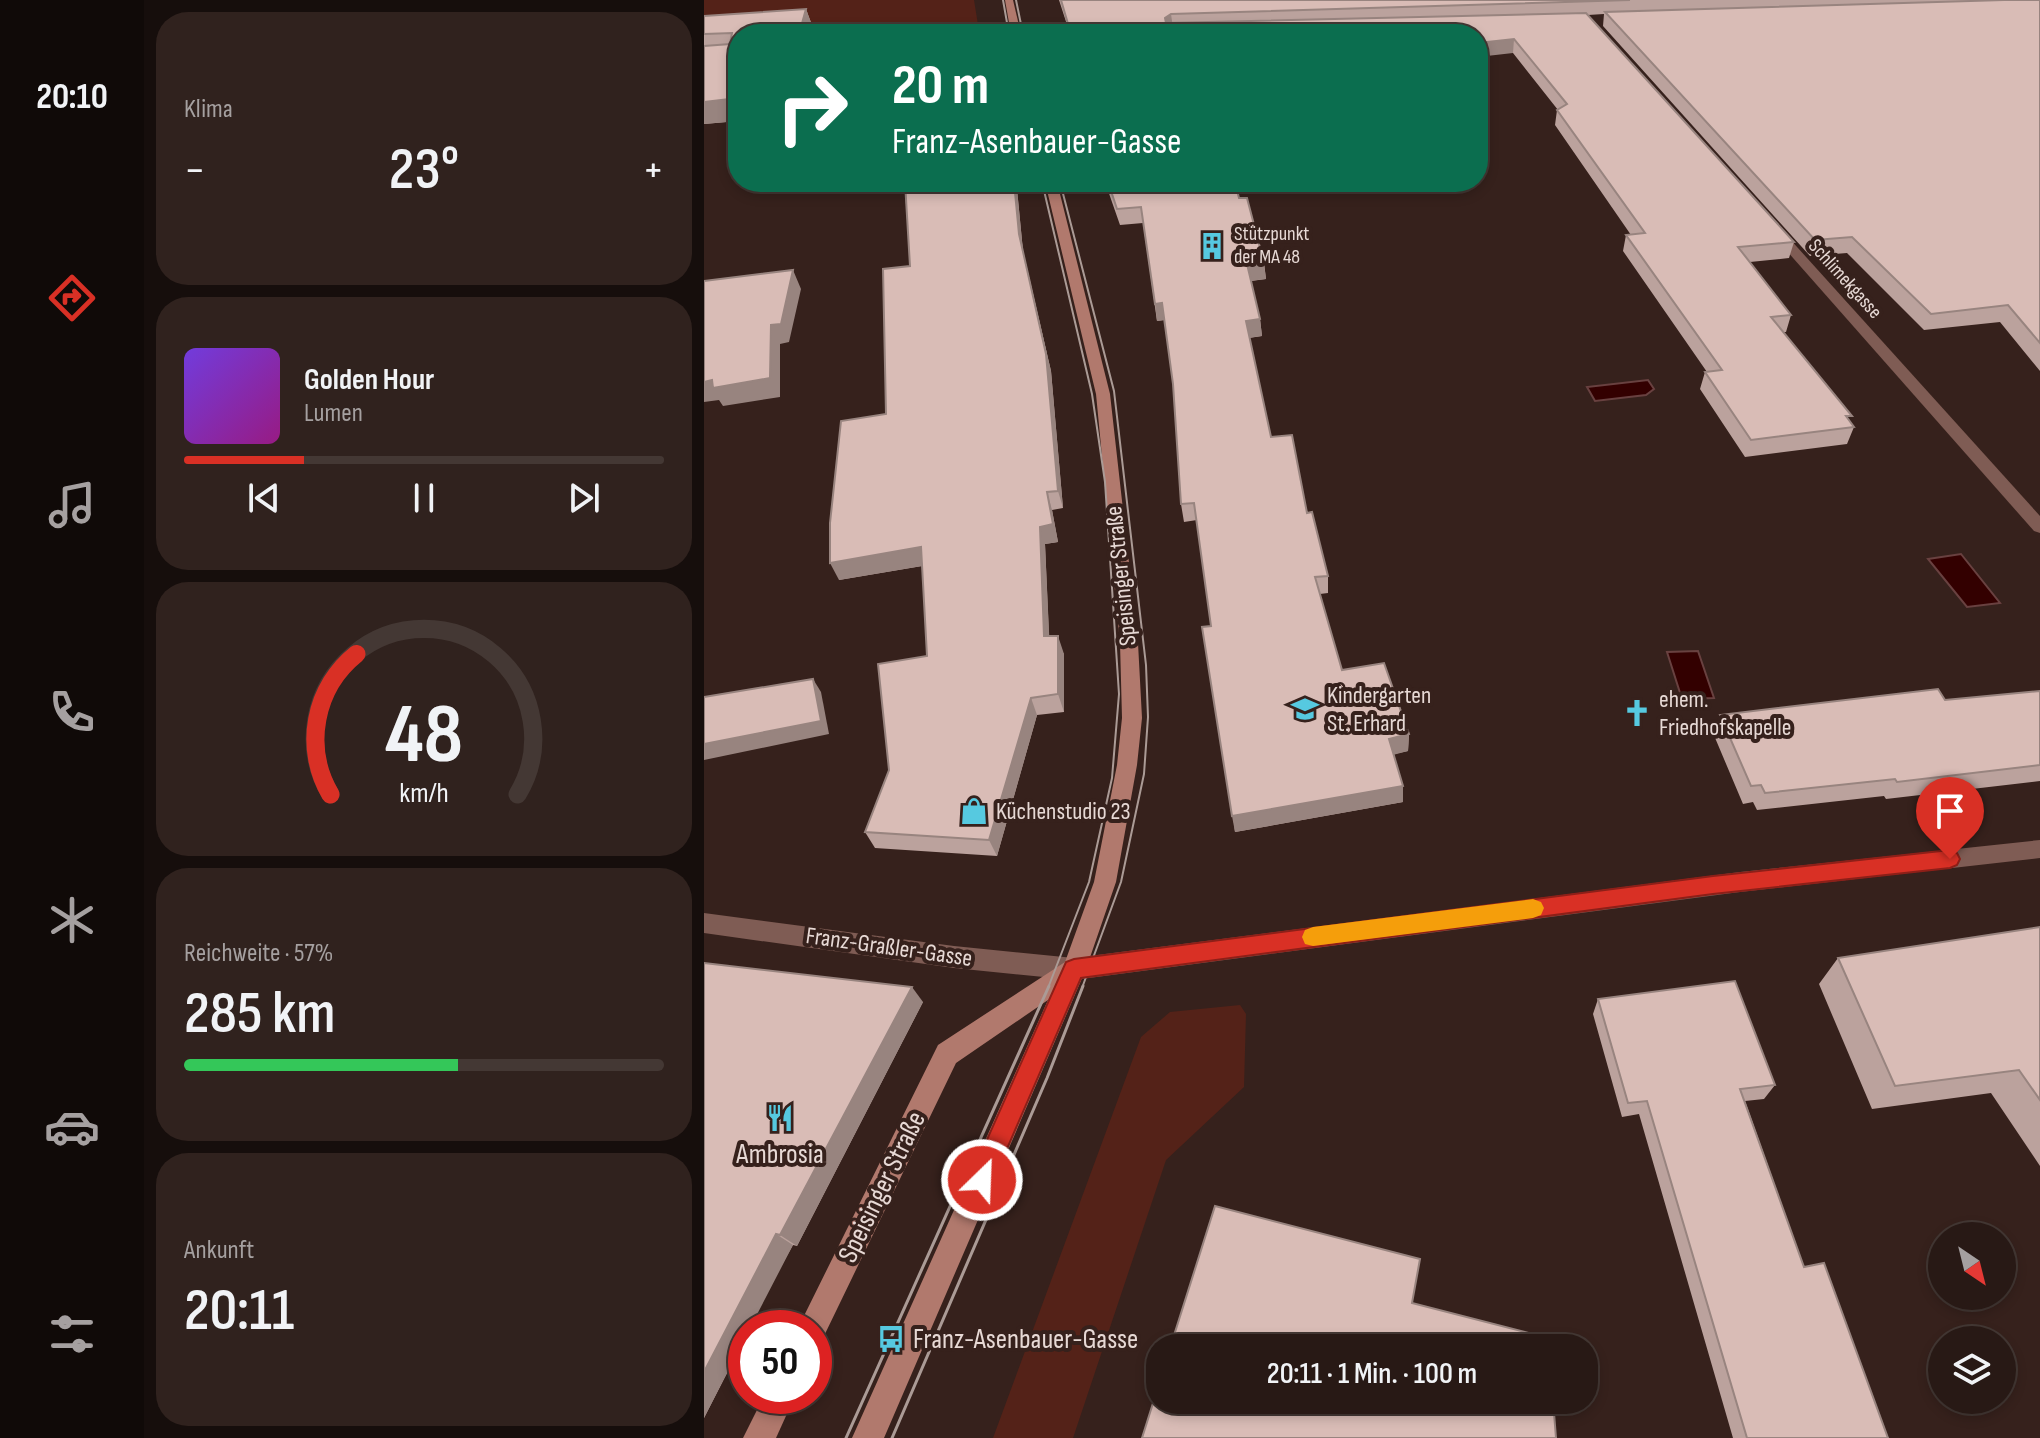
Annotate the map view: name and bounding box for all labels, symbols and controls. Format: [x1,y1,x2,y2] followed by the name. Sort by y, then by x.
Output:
[892,53,989,120] text: 20 m
[760,56,864,160] icon: right
[36,76,108,119] text: 20:10
[184,94,233,125] text: Klima
[892,121,1182,164] text: Franz-Asenbauer-Gasse
[389,134,459,206] text: 23°
[184,144,206,197] text: −
[642,144,664,197] text: +
[1234,222,1309,269] place label: Stützpunkt der MA 48
[1197,231,1227,261] building icon: Stützpunkt der MA 48
[1803,234,1887,324] street label: Schlimekgasse
[44,270,100,326] icon: directions
[304,362,434,398] text: Golden Hour
[304,398,363,429] text: Lumen
[242,476,286,520] icon: previous
[402,476,446,520] icon: pause
[562,476,606,520] icon: next
[44,477,100,533] icon: music
[1099,505,1143,647] street label: Speisinger Straße
[1327,681,1431,738] place label: Kindergarten St. Erhard
[44,684,100,740] icon: phone
[1659,685,1791,742] place label: ehem. Friedhofskapelle
[385,686,463,786] text: 48
[1290,694,1320,724] school or university icon: Kindergarten St. Erhard
[1622,698,1652,728] church icon: ehem. Friedhofskapelle
[399,776,449,811] text: km/h
[1916,777,1984,859] pin
[1928,789,1972,833] icon: arrive
[959,796,989,826] shop icon: Küchenstudio 23
[996,797,1131,826] place label: Küchenstudio 23
[44,892,100,948] icon: climate
[804,921,974,973] street label: Franz-Graßler-Gasse
[184,938,333,969] text: Reichweite · 57%
[184,978,335,1050] text: 285 km
[44,1099,100,1155] icon: car
[765,1103,795,1133] restaurant icon: Ambrosia
[831,1106,933,1268] street label: Speisinger Straße
[735,1138,824,1171] place label: Ambrosia
[940,1138,1024,1222] position arrow
[1928,1222,2016,1310] north arrow
[1928,1222,2016,1414] map controls
[184,1235,254,1266] text: Ankunft
[184,1275,294,1347] text: 20:11
[44,1306,100,1362] icon: filters
[728,1310,832,1414] speed limit sign: 50
[913,1323,1138,1356] place label: Franz-Asenbauer-Gasse
[876,1324,906,1354] bus stop icon: Franz-Asenbauer-Gasse
[1928,1326,2016,1414] button: layers
[1267,1356,1477,1392] text: 20:11 · 1 Min. · 100 m

